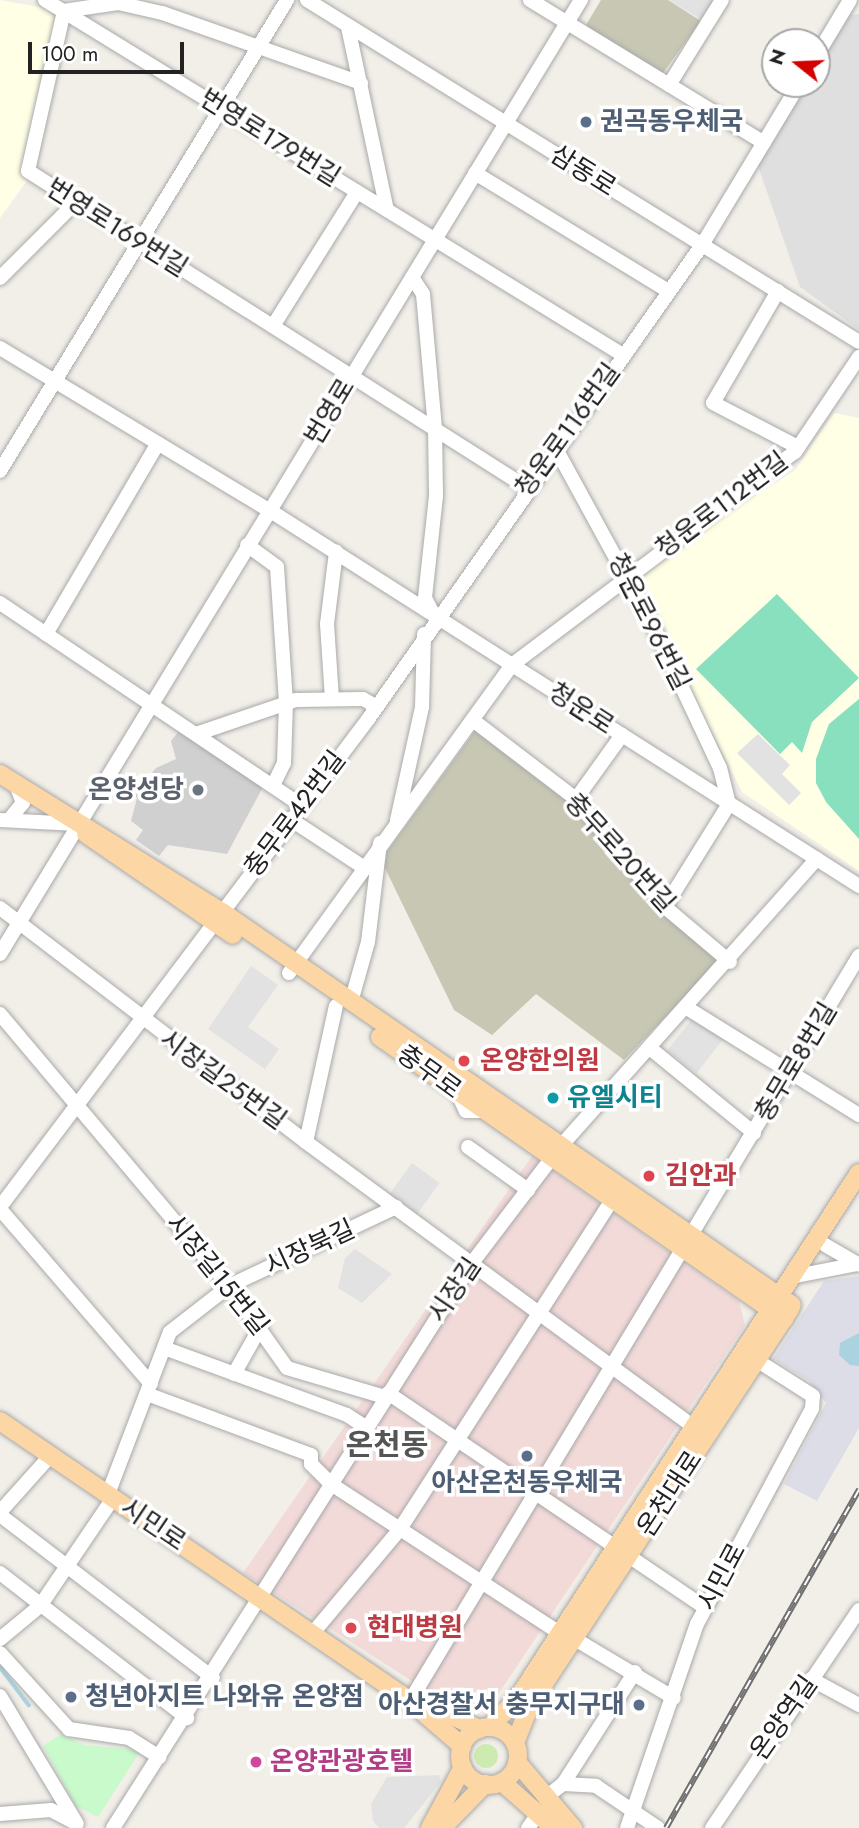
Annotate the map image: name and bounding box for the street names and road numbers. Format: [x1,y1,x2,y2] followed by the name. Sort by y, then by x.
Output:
[194,82,346,194] street label: 번영로179번길
[544,139,622,203] street label: 삼동로
[40,172,194,284] street label: 번영로169번길
[509,357,627,503] street label: 청운로116번길
[298,373,362,451] street label: 번영로
[650,445,794,565] street label: 청운로112번길
[601,548,697,696] street label: 청운로96번길
[542,676,620,742] street label: 청운로
[238,745,352,883] street label: 충무로42번길
[558,787,682,919] street label: 충무로20번길
[748,997,844,1127] street label: 충무로8번길
[154,1024,292,1136] street label: 시장길25번길
[391,1038,467,1106] street label: 충무로
[159,1208,275,1342] street label: 시장길15번길
[260,1214,360,1282] street label: 시장북길
[422,1252,488,1328] street label: 시장길
[631,1445,709,1543] street label: 온천대로
[115,1492,191,1558] street label: 시민로
[691,1538,753,1616] street label: 시민로
[744,1670,824,1766] street label: 온양역길

